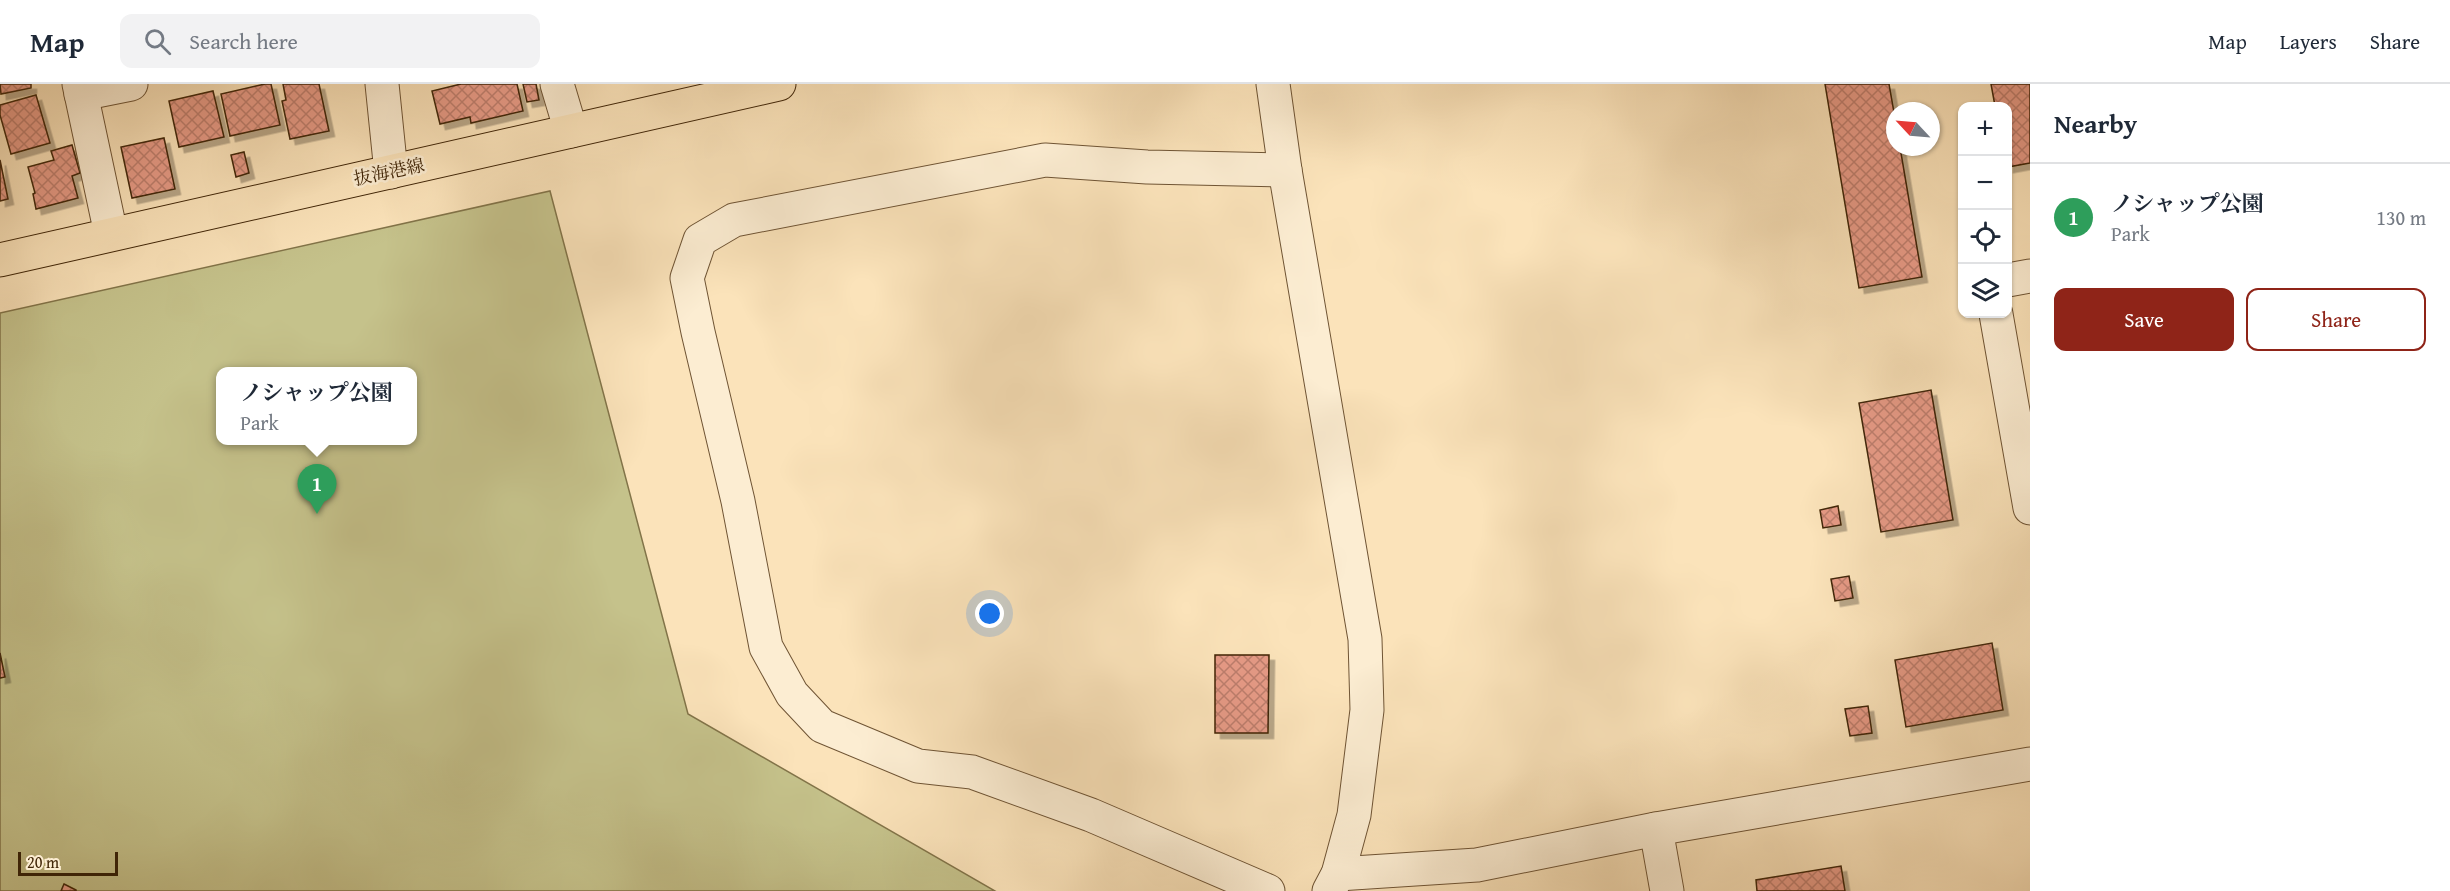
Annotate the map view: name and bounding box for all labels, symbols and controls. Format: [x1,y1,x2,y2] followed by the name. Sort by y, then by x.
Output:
[120,14,540,68] search box
[30,21,84,62] text: Map
[141,25,174,58] icon: search
[189,25,298,57] text: Search here
[2208,26,2247,57] text: Map
[2280,26,2337,57] text: Layers
[2370,26,2420,57] text: Share
[1886,102,1940,156] north arrow
[1958,102,2012,318] map controls
[1958,102,2012,156] button: +
[2054,104,2137,143] text: Nearby
[351,151,427,192] street label: 抜海港線
[1958,156,2012,210] button: −
[2111,187,2264,219] text: ノシャップ公園
[2068,203,2079,232] text: 1
[2376,203,2426,232] text: 130 m
[1958,210,2012,264] button: locate
[2111,219,2150,248] text: Park
[1958,264,2012,318] button: layers
[2054,288,2234,351] button: Save
[2246,288,2426,351] button: Share
[216,367,417,445] popup
[240,376,393,408] text: ノシャップ公園
[240,408,279,437] text: Park
[298,464,336,514] pin: 1
[975,599,1004,628] your location
[18,849,118,876] scale bar
[27,850,59,874] text: 20 m

